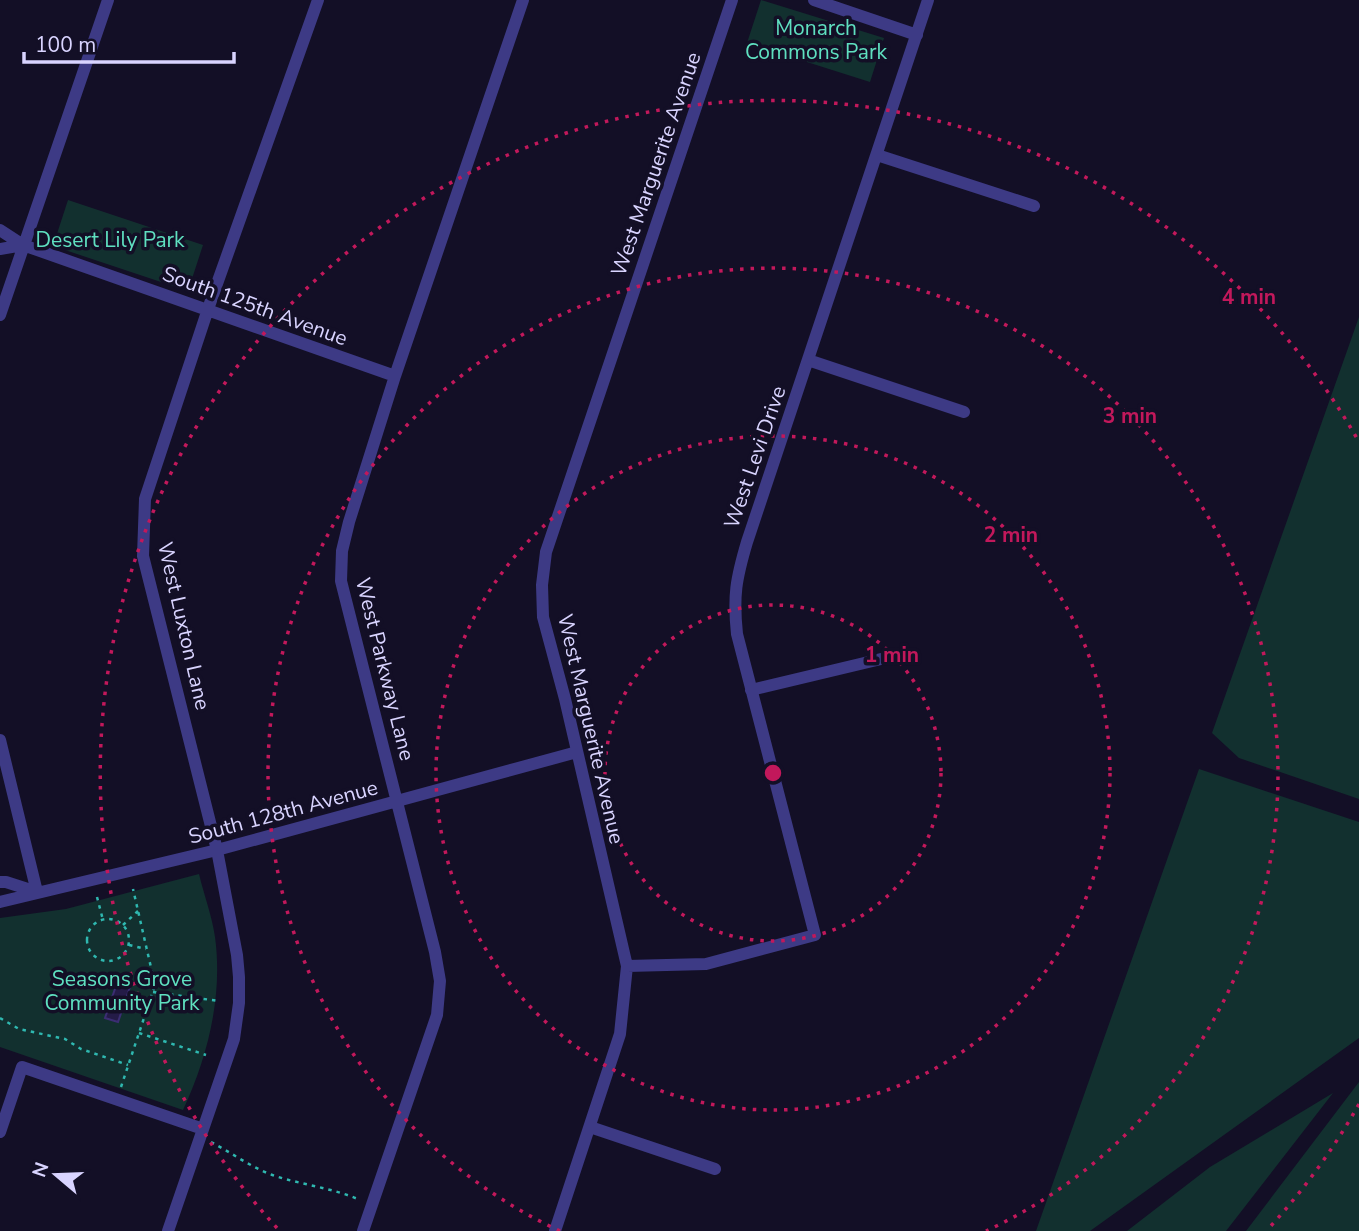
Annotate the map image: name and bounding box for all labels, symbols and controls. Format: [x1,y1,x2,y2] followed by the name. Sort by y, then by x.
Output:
[745,14,888,66] park label: Monarch Commons Park
[24,21,234,65] scale bar
[35,31,96,59] text: 100 m
[604,48,708,280] street label: West Marguerite Avenue
[35,226,185,254] park label: Desert Lily Park
[159,259,351,353] street label: South 125th Avenue
[1222,283,1276,311] text: 4 min
[718,382,792,532] street label: West Levi Drive
[1103,402,1157,430] text: 3 min
[984,521,1038,549] text: 2 min
[151,539,217,713] street label: West Luxton Lane
[349,575,421,763] street label: West Parkway Lane
[551,611,631,847] street label: West Marguerite Avenue
[865,641,919,669] text: 1 min
[761,761,785,785] centre of rings
[185,773,381,851] street label: South 128th Avenue
[44,965,200,1017] park label: Seasons Grove Community Park
[21,1140,91,1210] north arrow
[26,1159,55,1181] text: N

